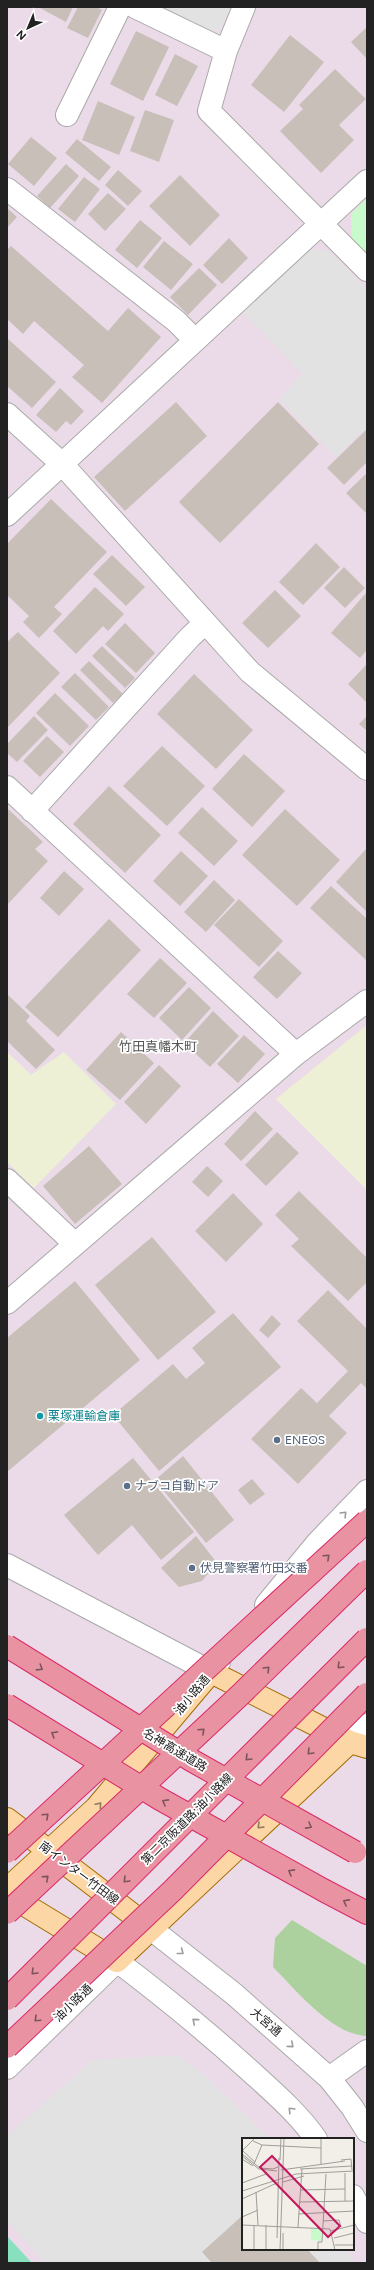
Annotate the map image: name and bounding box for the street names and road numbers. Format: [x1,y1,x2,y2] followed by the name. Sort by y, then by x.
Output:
[171,1672,213,1718] street label: 油小路通
[141,1725,209,1775] street label: 名神高速道路
[139,1771,235,1867] street label: 第二京阪道路;油小路線
[36,1839,122,1907] street label: 南インター竹田線
[51,1981,95,2025] street label: 油小路通
[248,2005,284,2039] street label: 大宮通

